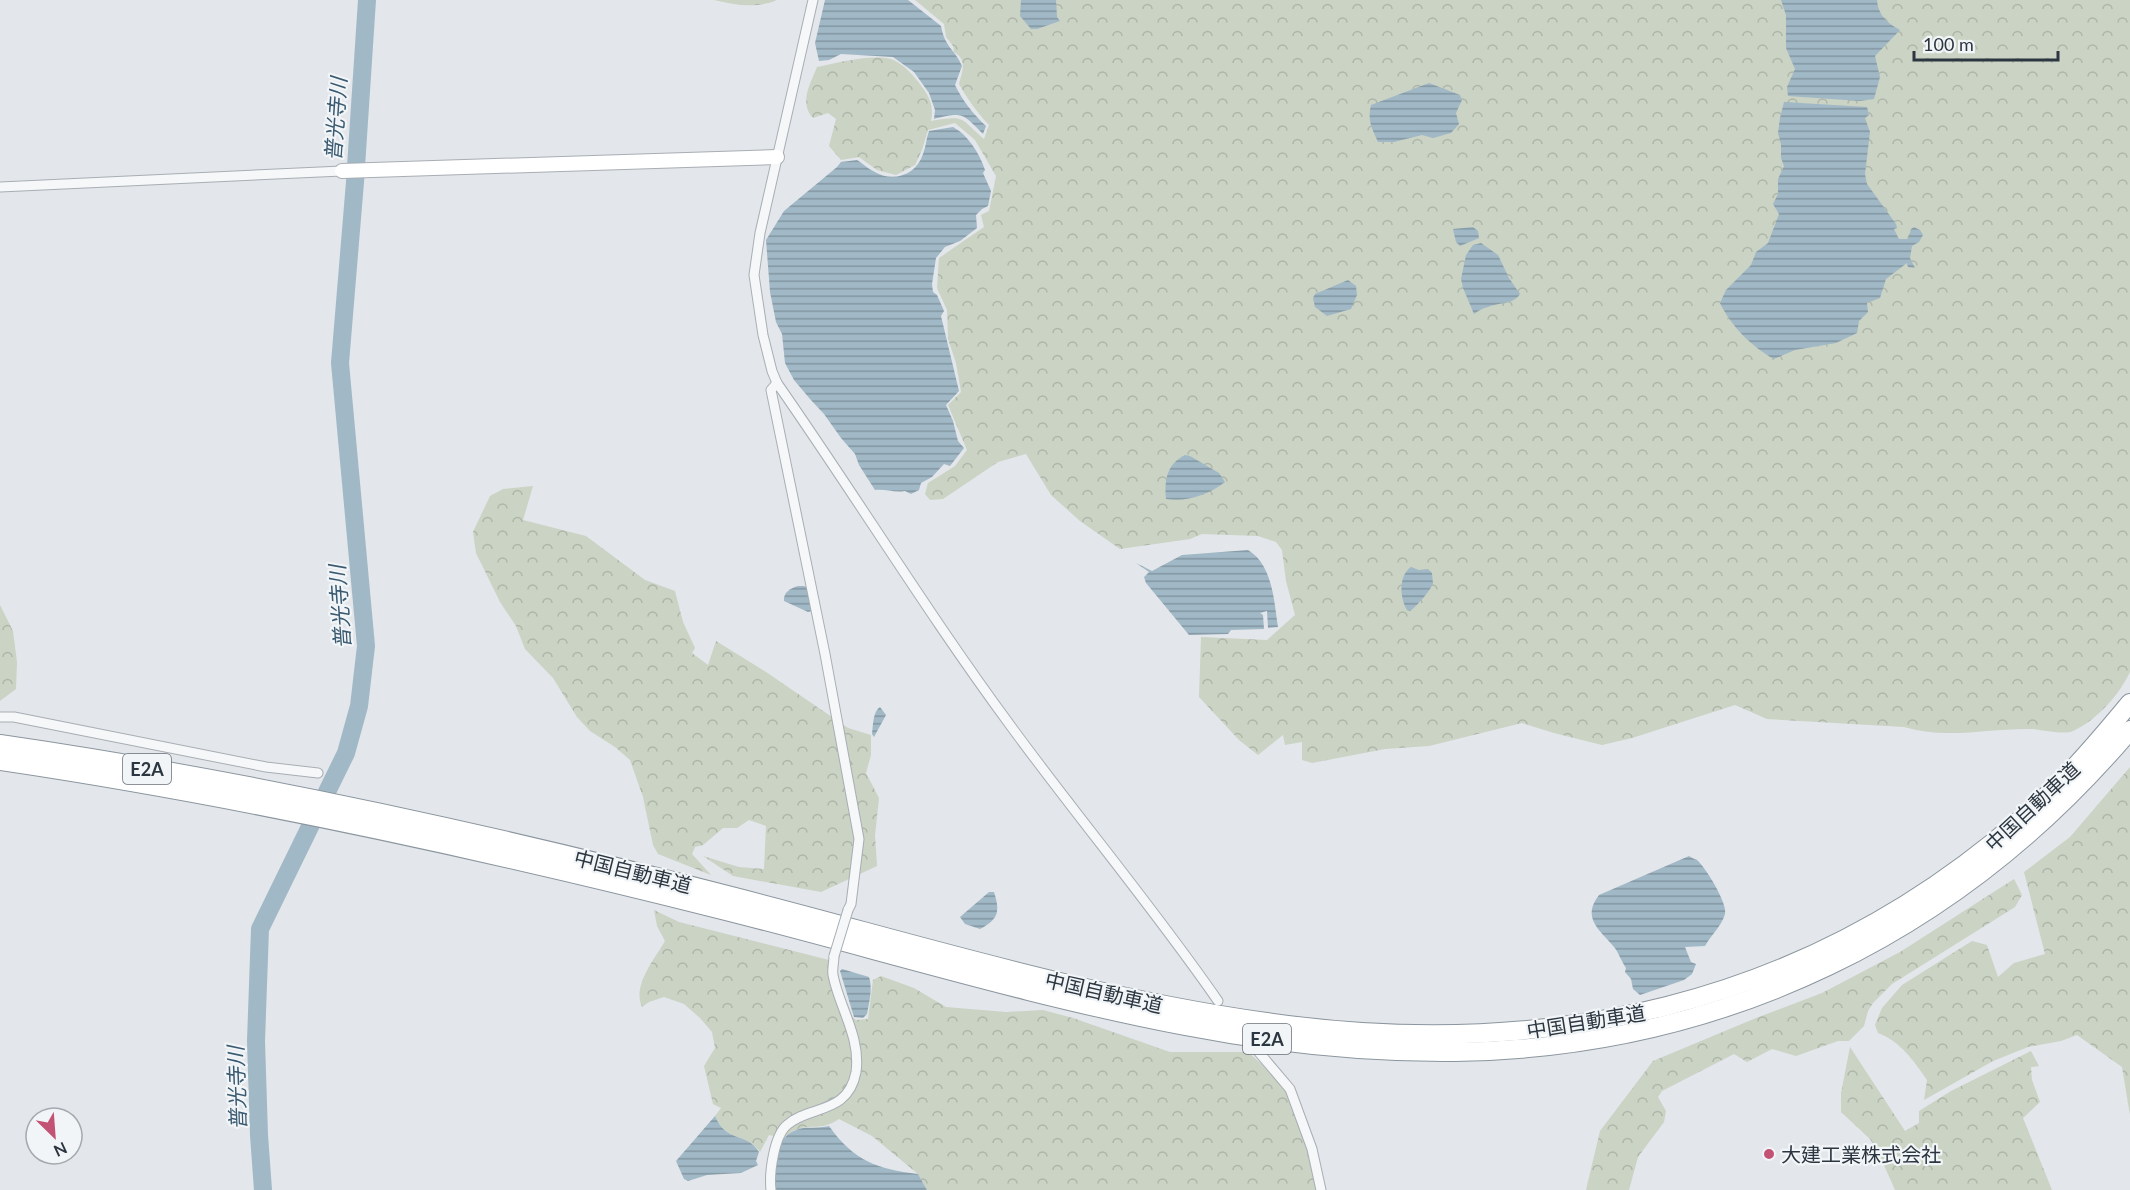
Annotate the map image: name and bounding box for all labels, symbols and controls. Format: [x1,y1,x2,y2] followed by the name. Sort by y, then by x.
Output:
[1914,24,2058,62] scale bar
[1923,33,1974,55] text: 100 m
[320,74,351,162] water label: 普光寺川
[323,562,354,650] water label: 普光寺川
[123,754,171,784] road number: E2A
[1980,756,2084,856] street label: 中国自動車道
[572,845,694,897] street label: 中国自動車道
[1043,967,1165,1017] street label: 中国自動車道
[1525,1000,1647,1042] street label: 中国自動車道
[1243,1024,1291,1054] road number: E2A
[222,1044,250,1130] water label: 普光寺川
[24,1106,84,1166] north arrow
[51,1139,70,1161] text: N
[1781,1142,1941,1166] place label: 大建工業株式会社
[1762,1147,1776,1161] marker: 大建工業株式会社

